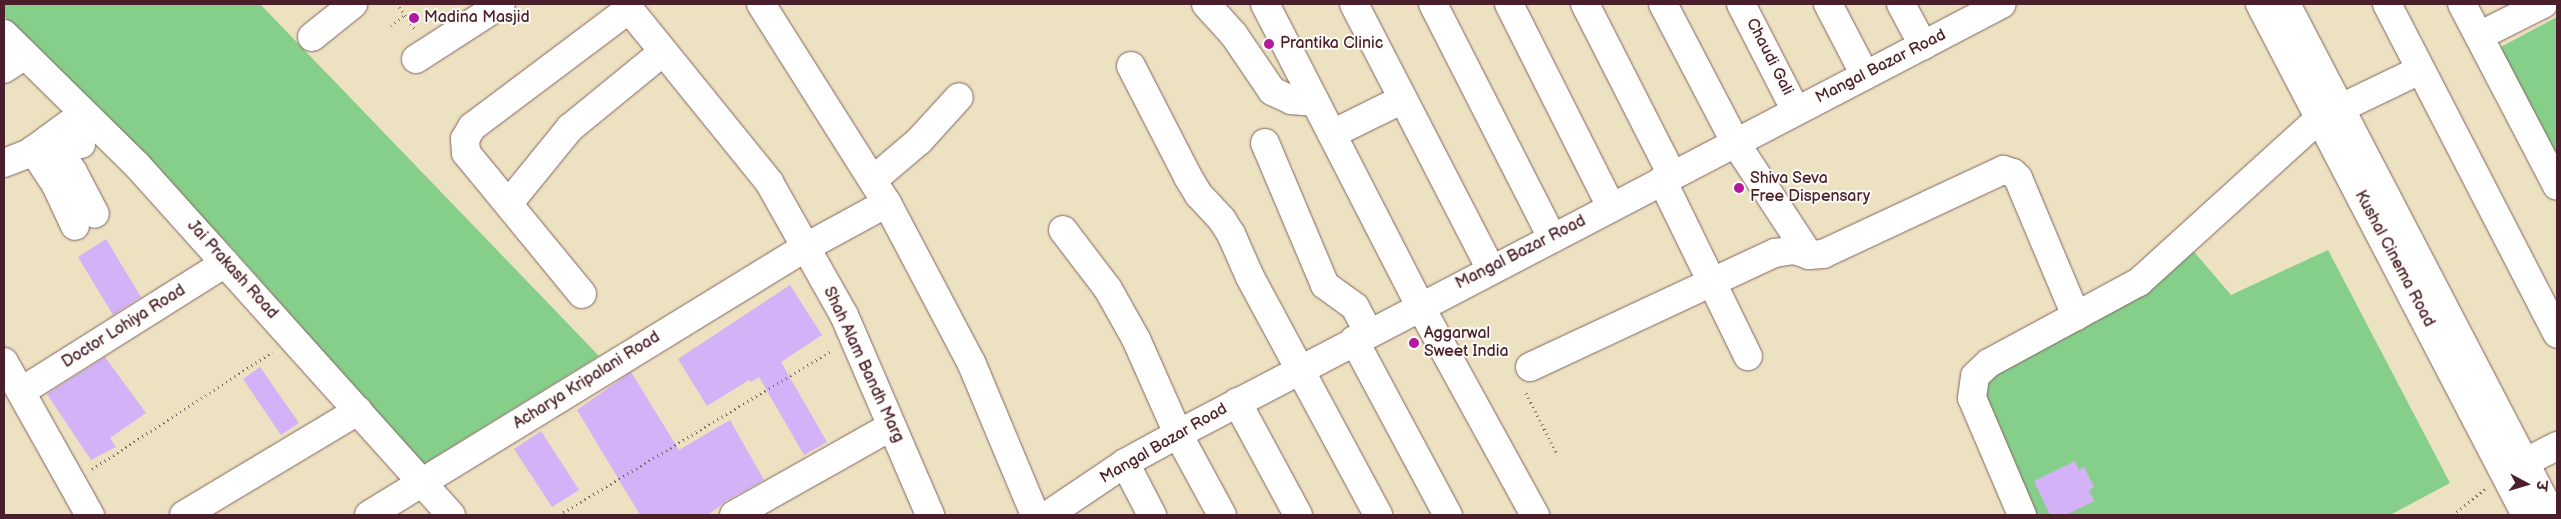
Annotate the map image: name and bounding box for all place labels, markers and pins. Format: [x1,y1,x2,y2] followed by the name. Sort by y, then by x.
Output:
[424,8,530,28] place label: Madina Masjid
[408,12,420,24] marker: Madina Masjid
[1280,34,1383,54] place label: Prantika Clinic
[1262,37,1276,51] marker: Prantika Clinic
[1750,169,1870,207] place label: Shiva Seva Free Dispensary
[1732,181,1746,195] marker: Shiva Seva Free Dispensary
[1424,324,1508,362] place label: Aggarwal Sweet India
[1408,337,1420,349] marker: Aggarwal Sweet India

